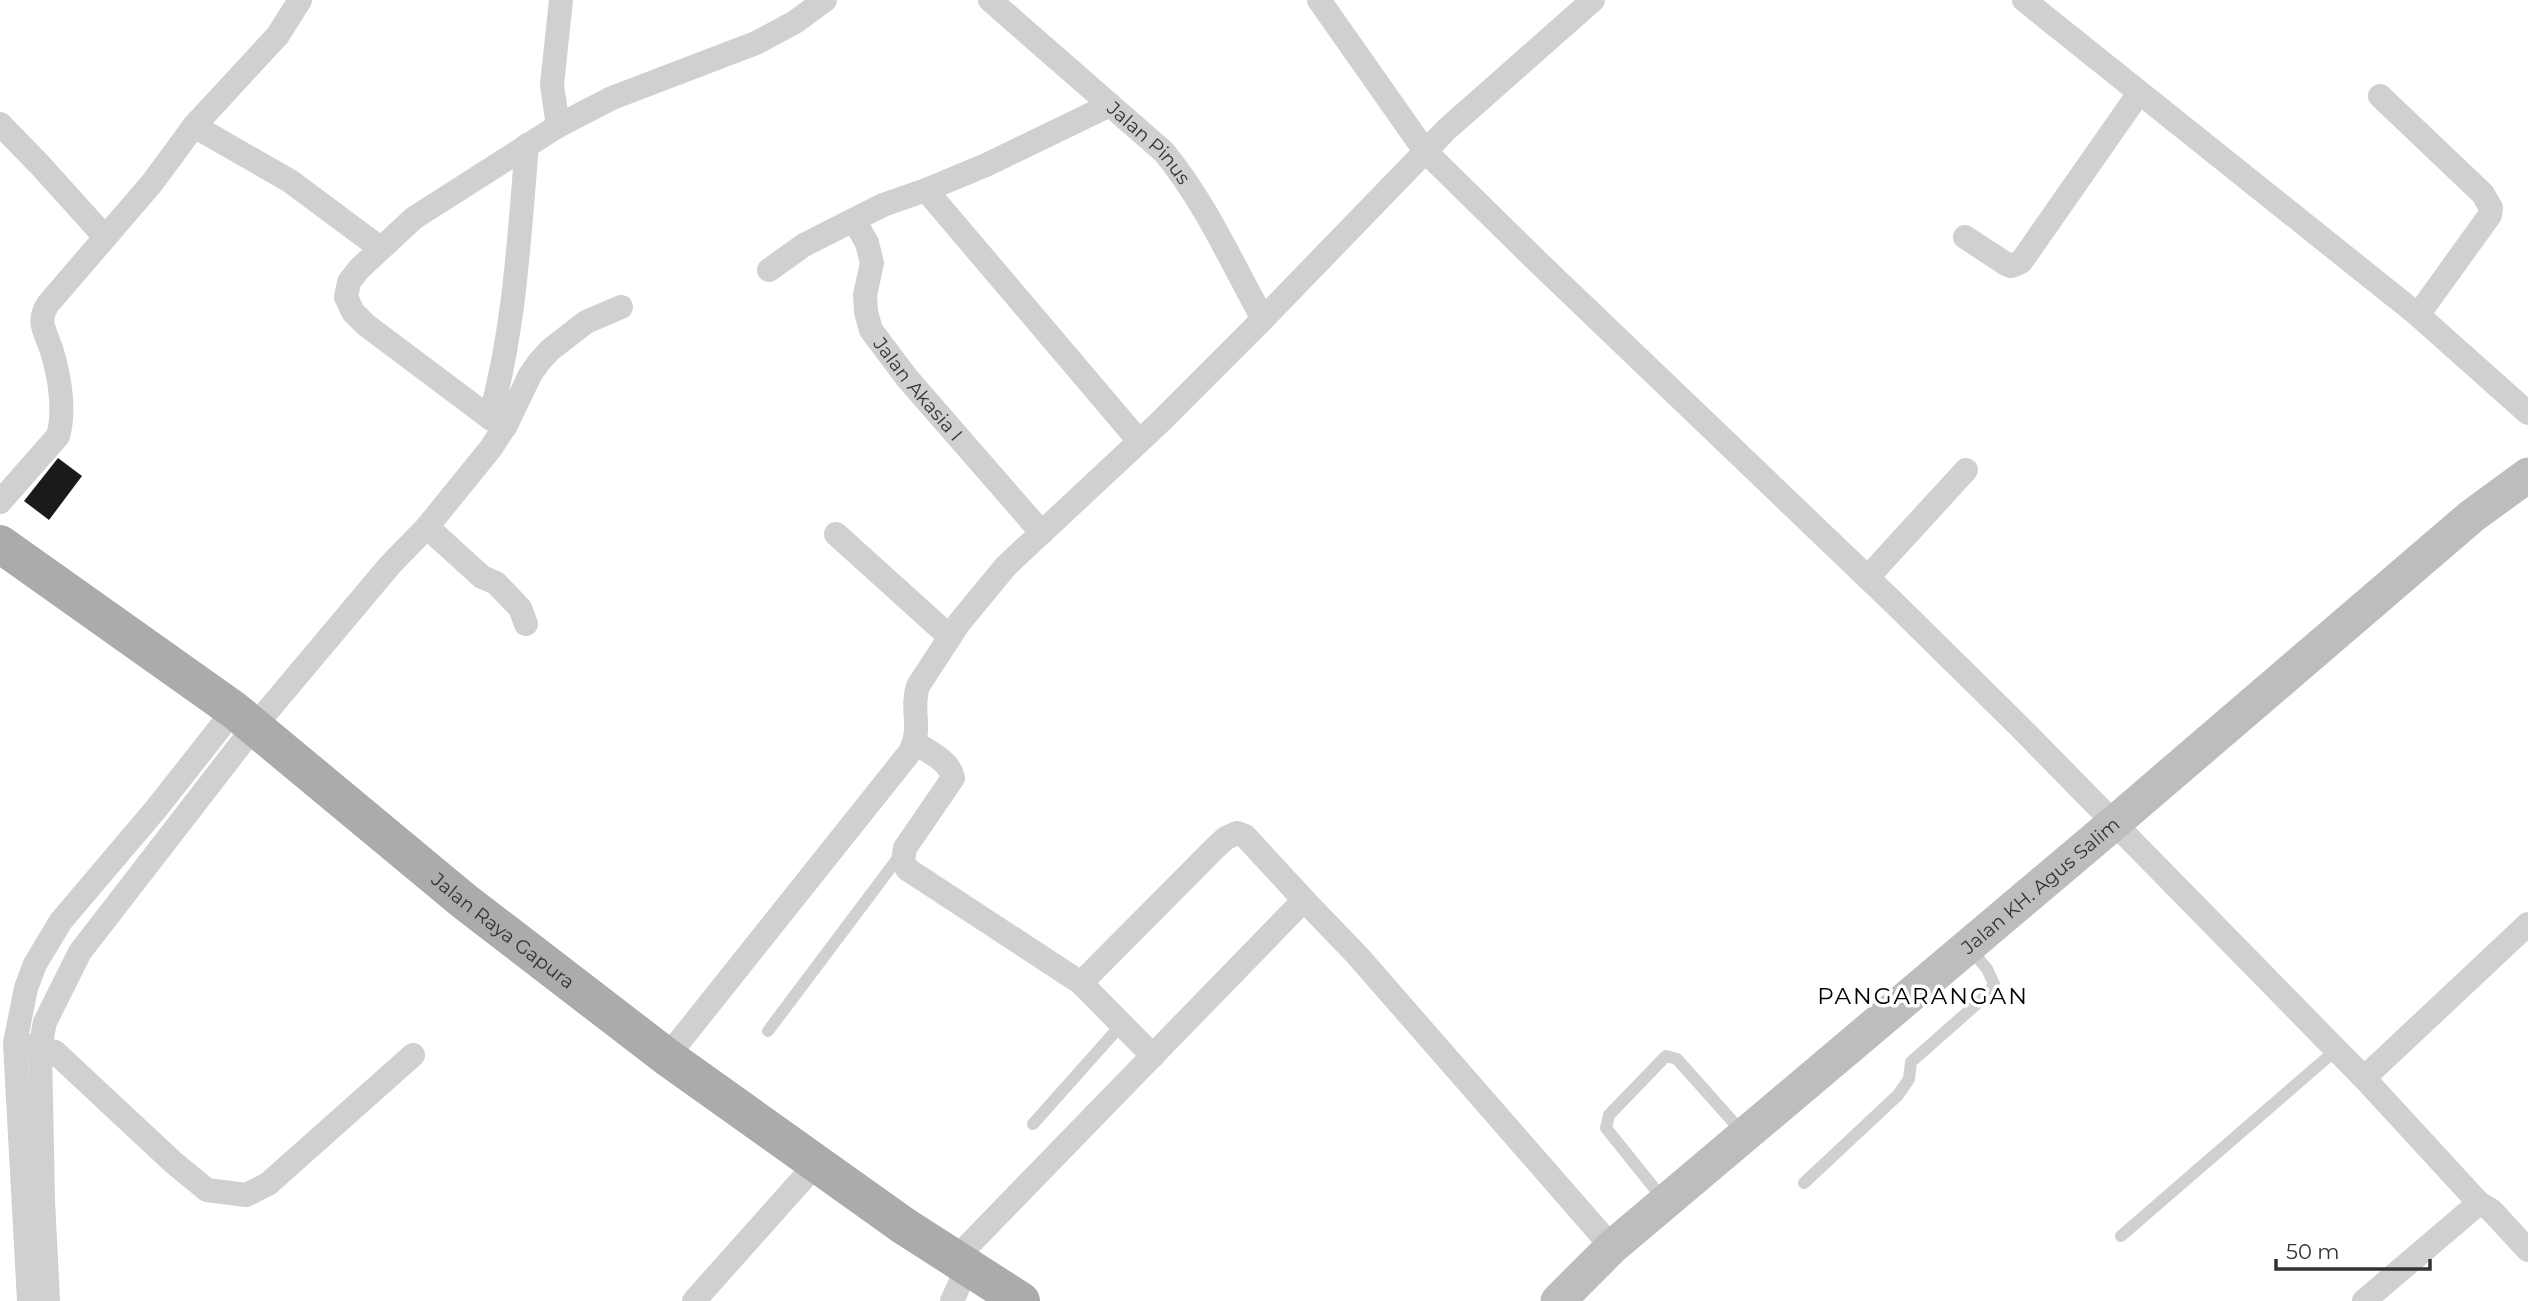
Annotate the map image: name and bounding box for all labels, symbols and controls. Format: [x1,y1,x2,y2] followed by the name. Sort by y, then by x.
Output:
[1102,96,1195,189] street label: Jalan Pinus
[868,332,967,446] street label: Jalan Akasia I
[1956,812,2124,960] street label: Jalan KH. Agus Salim
[426,867,579,994] street label: Jalan Raya Gapura
[1817,982,2029,1010] district label: PANGARANGAN
[2276,1228,2430,1272] scale bar
[2286,1239,2340,1264] text: 50 m

